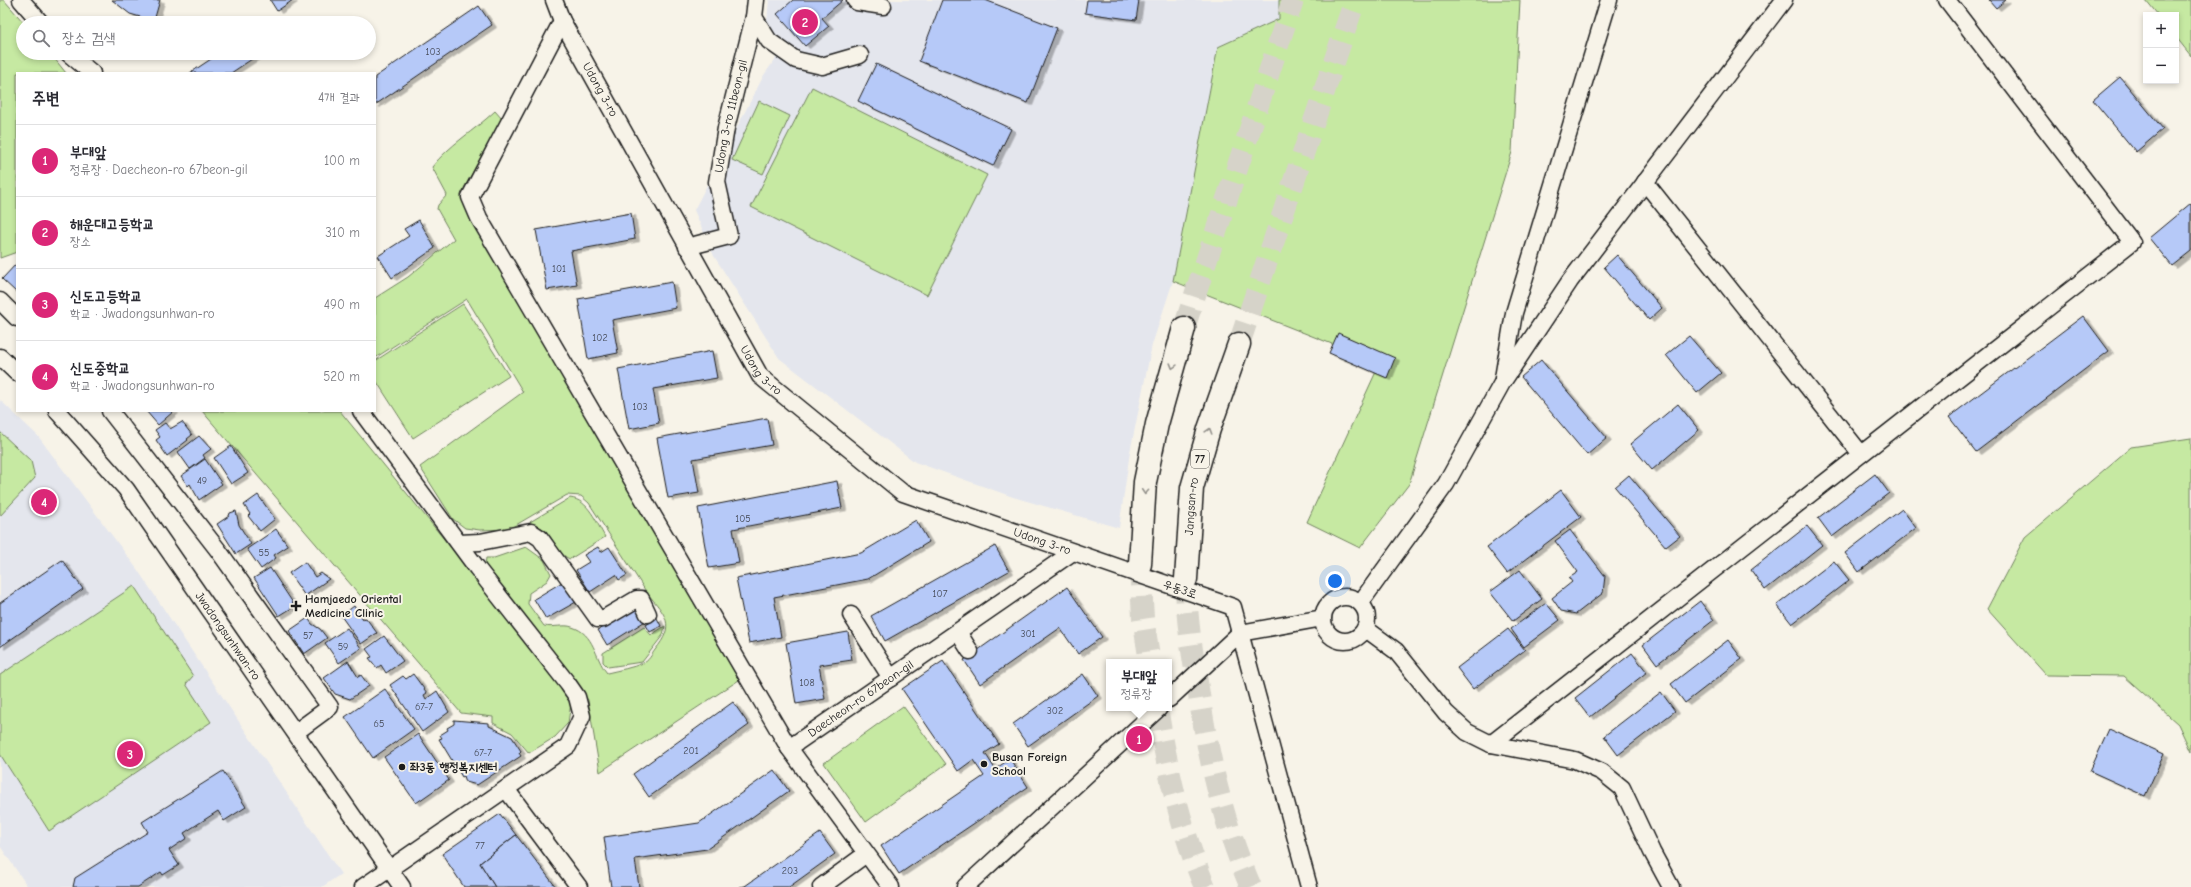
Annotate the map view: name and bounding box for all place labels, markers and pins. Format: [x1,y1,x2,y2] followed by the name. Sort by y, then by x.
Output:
[792,7,818,37] pin: 2
[31,487,57,517] pin: 4
[305,592,401,620] place label: Hamjaedo Oriental Medicine Clinic
[290,600,302,612] marker: Hamjaedo Oriental Medicine Clinic
[1126,724,1152,754] pin: 1
[117,739,143,769] pin: 3
[992,750,1067,778] place label: Busan Foreign School
[979,759,989,769] marker: Busan Foreign School
[410,760,497,774] place label: 좌3동 행정복지센터
[397,762,407,772] marker: 좌3동 행정복지센터

